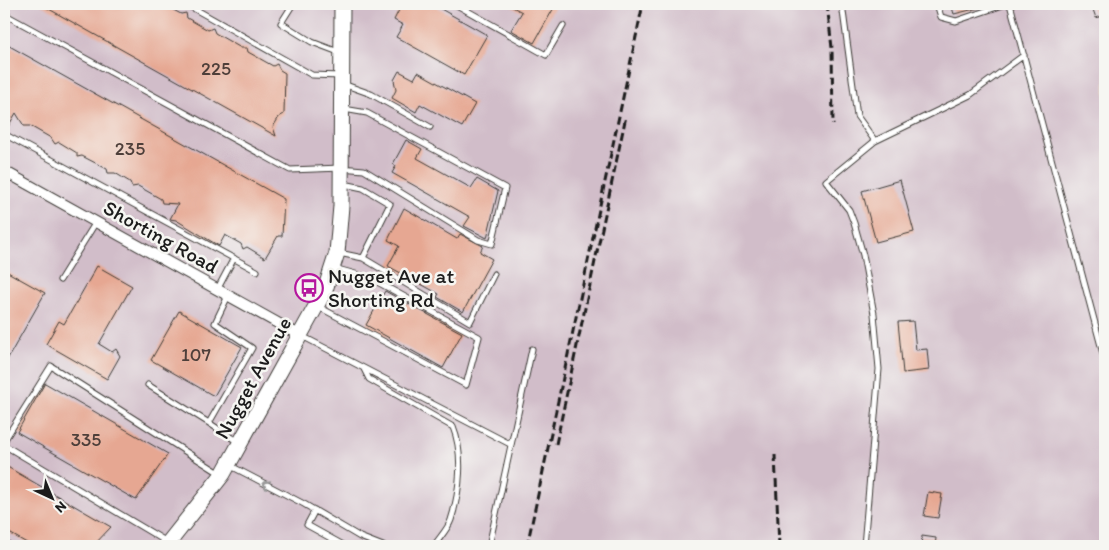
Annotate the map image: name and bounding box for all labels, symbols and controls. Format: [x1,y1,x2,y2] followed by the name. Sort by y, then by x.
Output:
[201,57,231,80] house number: 225
[115,137,145,160] house number: 235
[99,195,224,279] street label: Shorting Road
[328,263,454,312] place label: Nugget Ave at Shorting Rd
[294,273,324,303] bus stop icon: Nugget Ave at Shorting Rd
[209,312,296,443] street label: Nugget Avenue
[181,343,211,366] house number: 107
[71,428,101,451] house number: 335
[28,472,78,522] north arrow
[262,480,271,490] one-way arrow
[51,498,70,516] text: N

